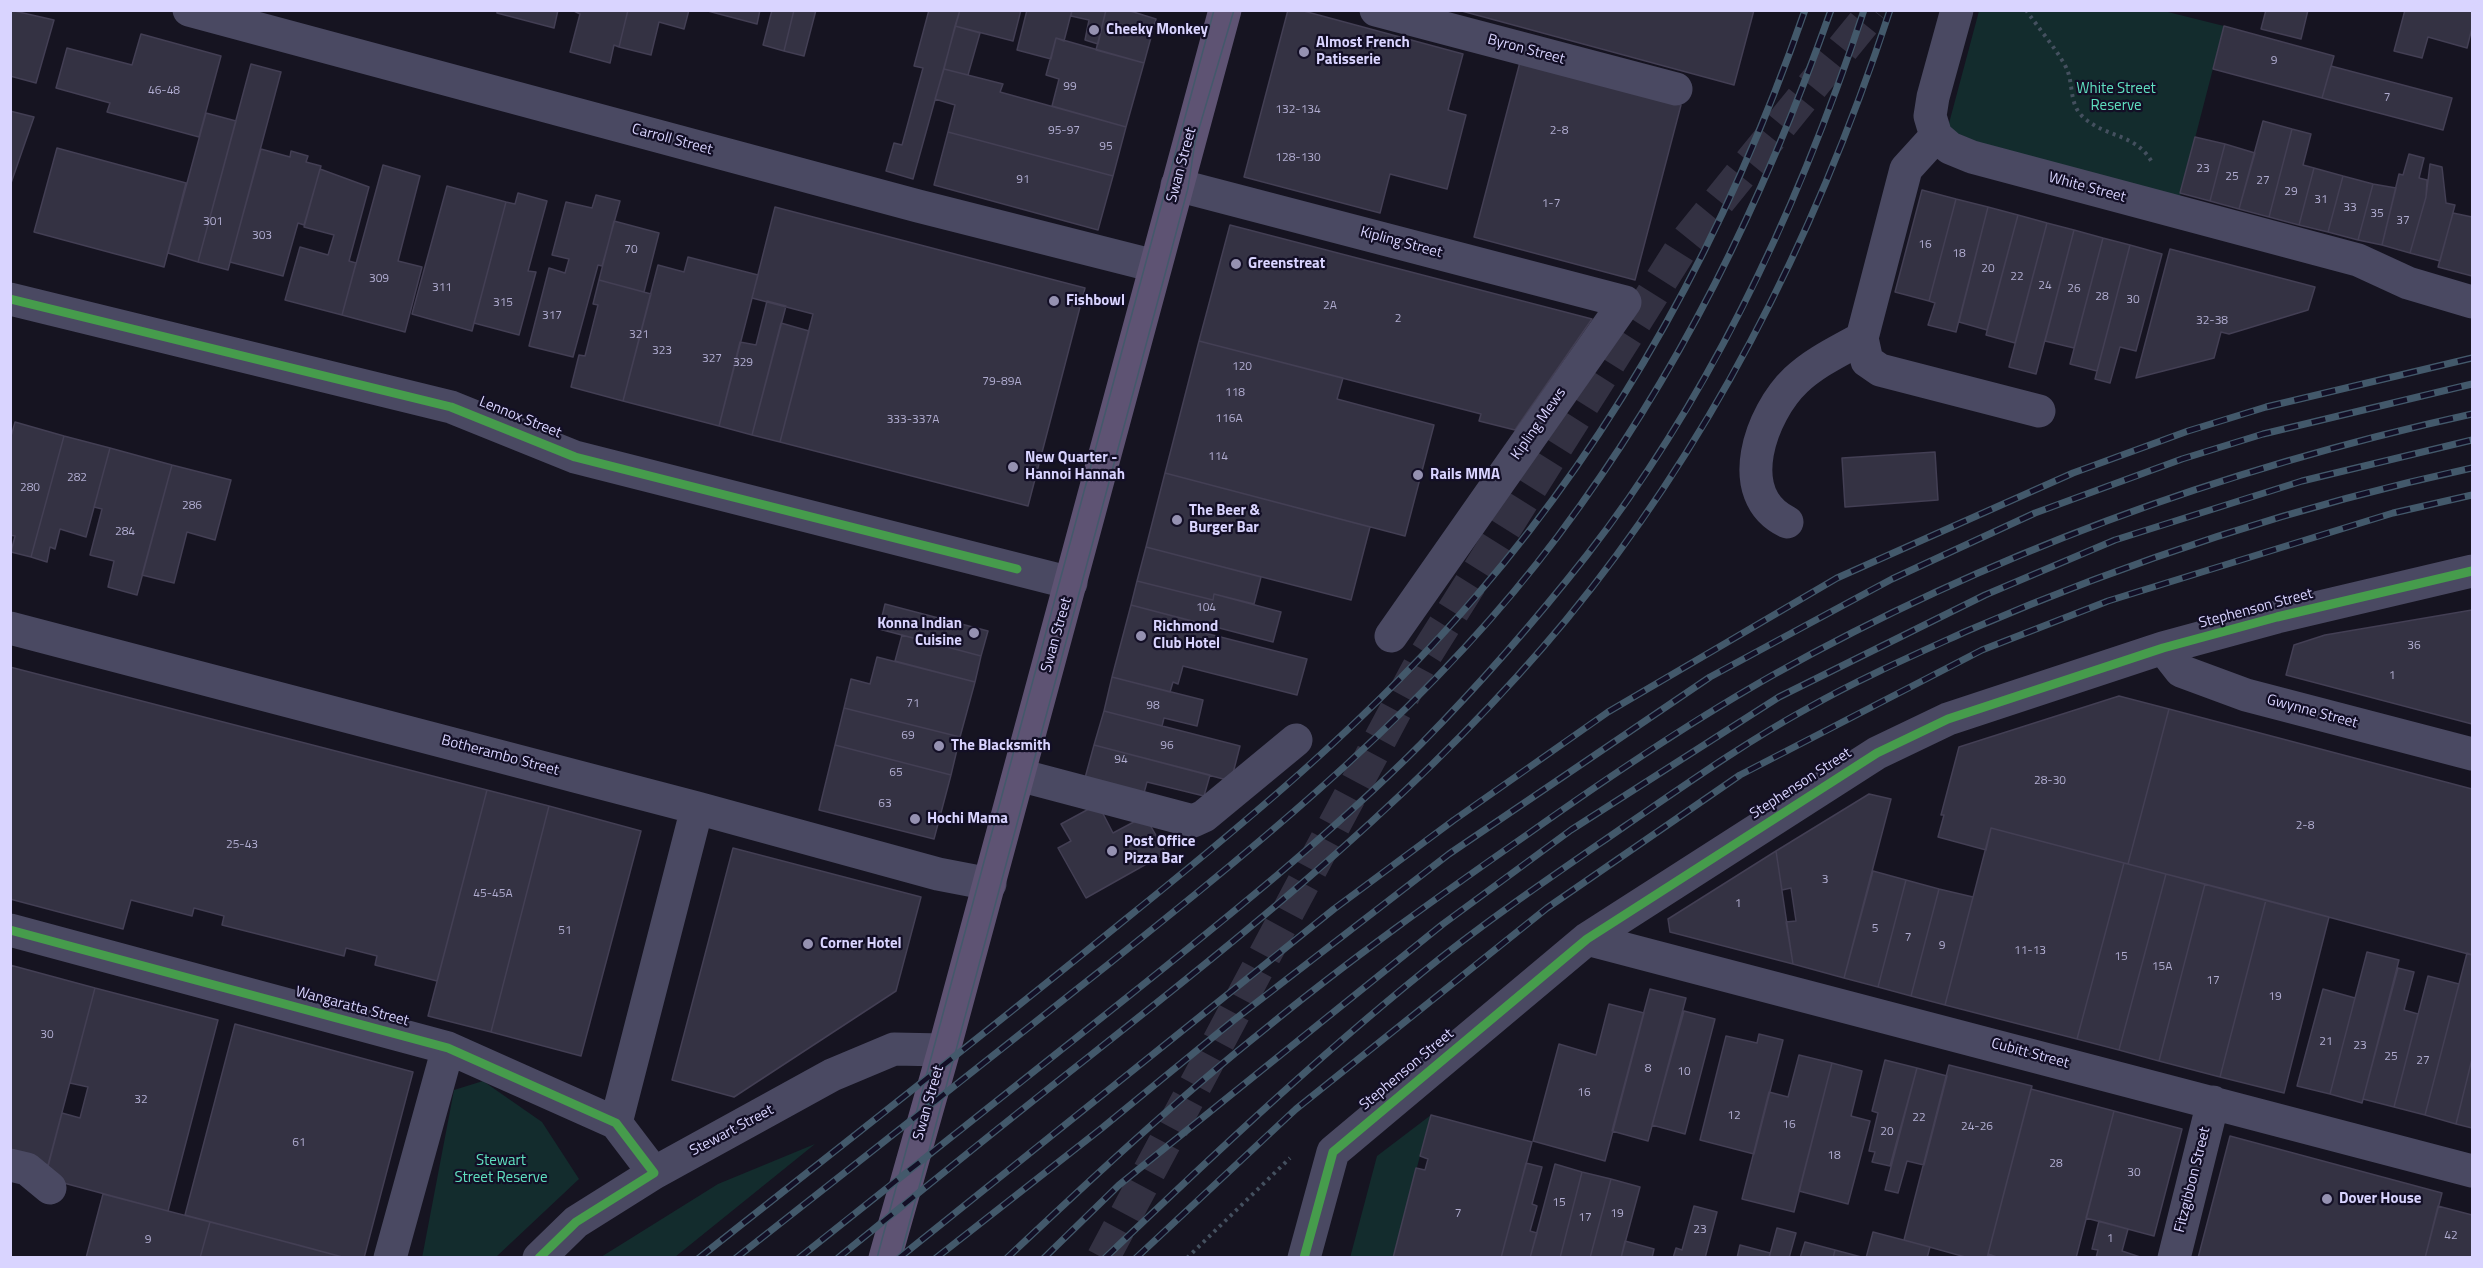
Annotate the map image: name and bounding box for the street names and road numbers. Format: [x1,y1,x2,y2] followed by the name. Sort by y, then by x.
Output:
[1485,31,1567,69] street label: Byron Street
[630,121,714,159] street label: Carroll Street
[1163,126,1201,204] street label: Swan Street
[2046,169,2128,207] street label: White Street
[1358,223,1444,263] street label: Kipling Street
[1508,384,1570,464] street label: Kipling Mews
[476,393,564,443] street label: Lennox Street
[2197,585,2315,633] street label: Stephenson Street
[1038,596,1076,674] street label: Swan Street
[2265,691,2359,733] street label: Gwynne Street
[439,732,561,780] street label: Botherambo Street
[1747,744,1855,824] street label: Stephenson Street
[293,983,411,1031] street label: Wangaratta Street
[1356,1025,1458,1115] street label: Stephenson Street
[1989,1035,2071,1073] street label: Cubitt Street
[910,1064,948,1142] street label: Swan Street
[687,1101,777,1161] street label: Stewart Street
[2171,1125,2215,1235] street label: Fitzgibbon Street

